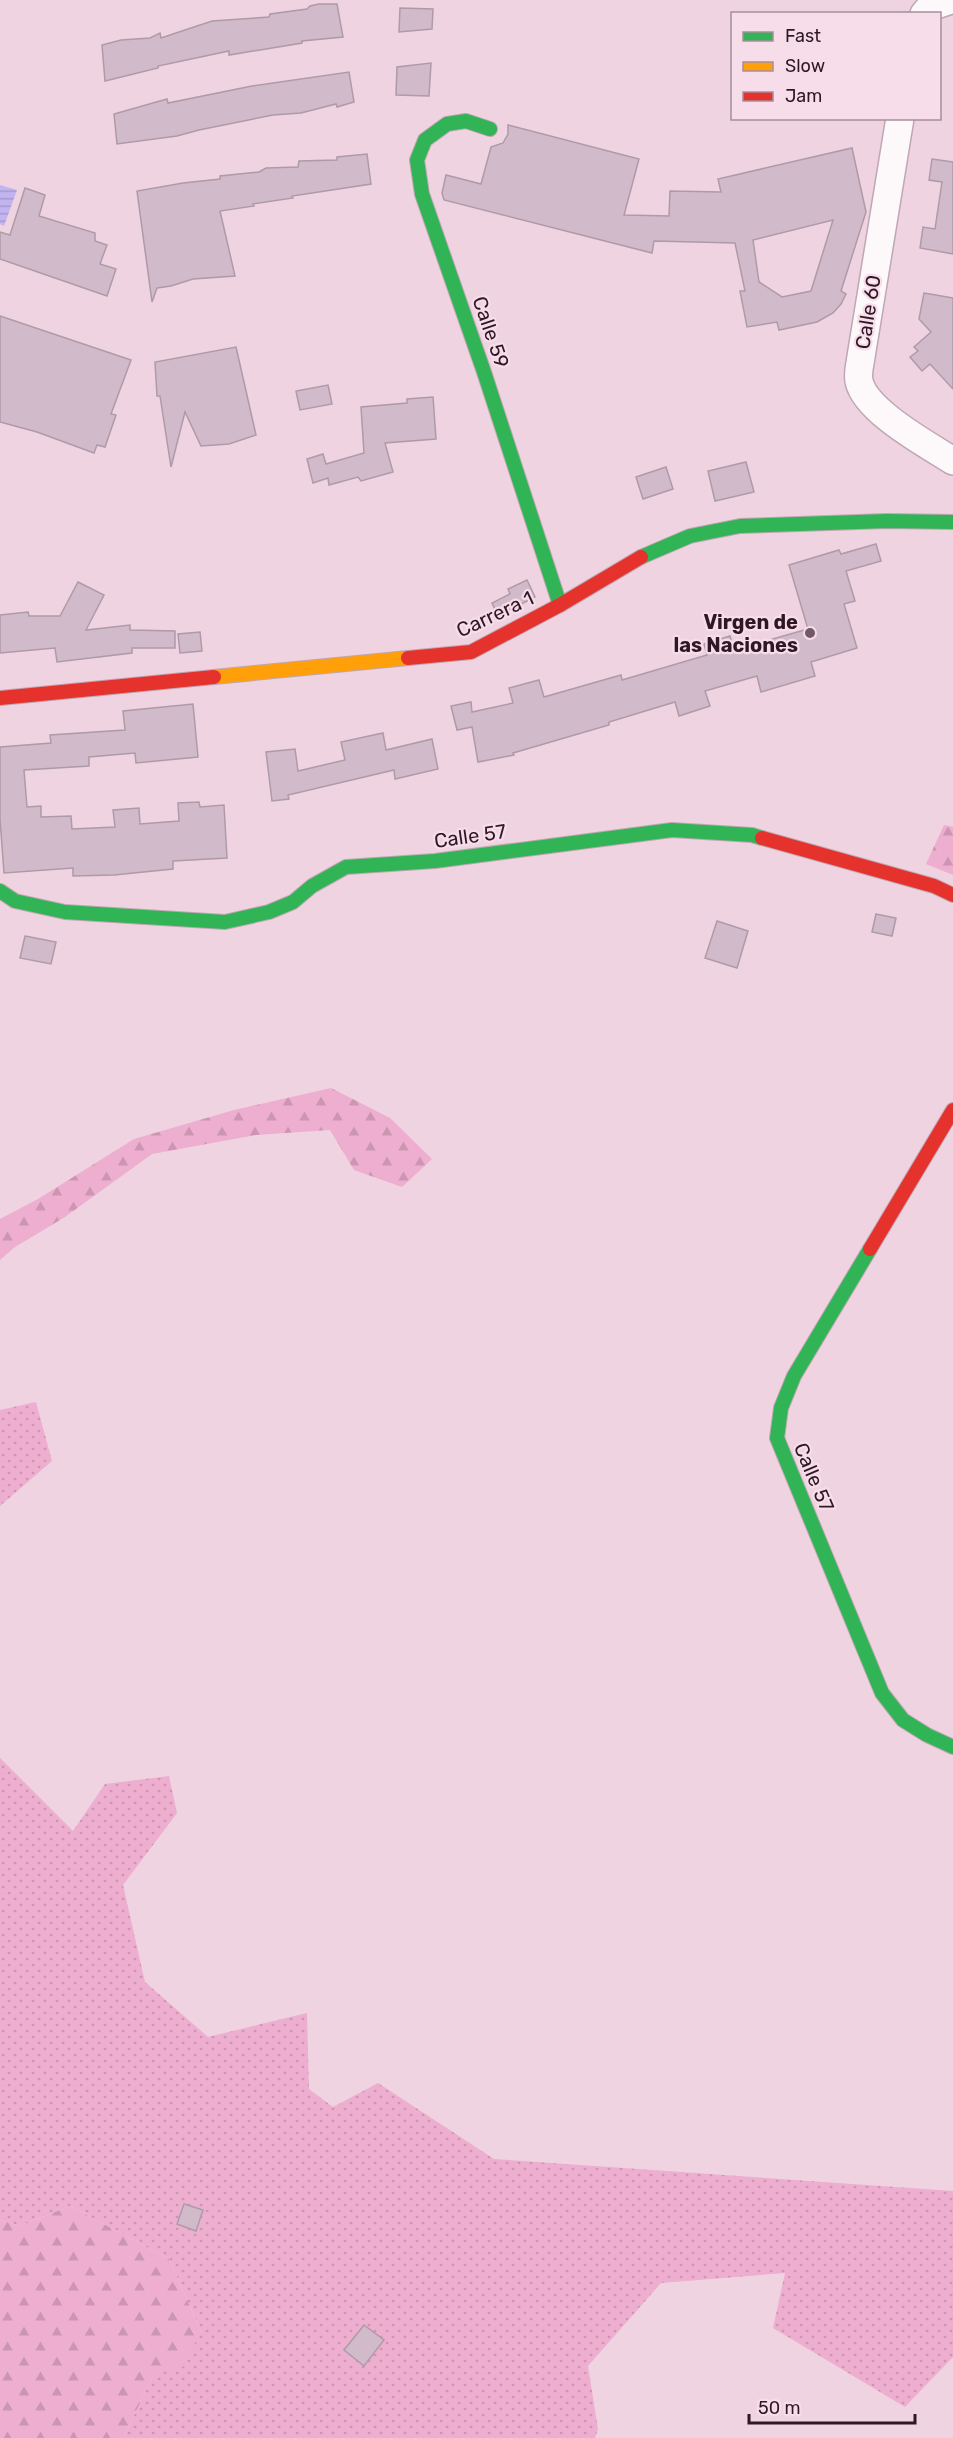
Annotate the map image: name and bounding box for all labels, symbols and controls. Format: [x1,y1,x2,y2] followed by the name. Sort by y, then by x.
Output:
[731,12,941,120] legend
[785,25,821,47] text: Fast
[785,55,825,77] text: Slow
[785,85,822,107] text: Jam
[850,273,886,351] street label: Calle 60
[468,293,514,371] street label: Calle 59
[453,586,537,642] street label: Carrera 1
[673,610,798,657] place label: Virgen de las Naciones
[803,626,817,640] marker: Virgen de las Naciones
[433,819,507,853] street label: Calle 57
[789,1439,839,1515] street label: Calle 57
[749,2387,916,2425] scale bar
[758,2397,801,2419] text: 50 m

